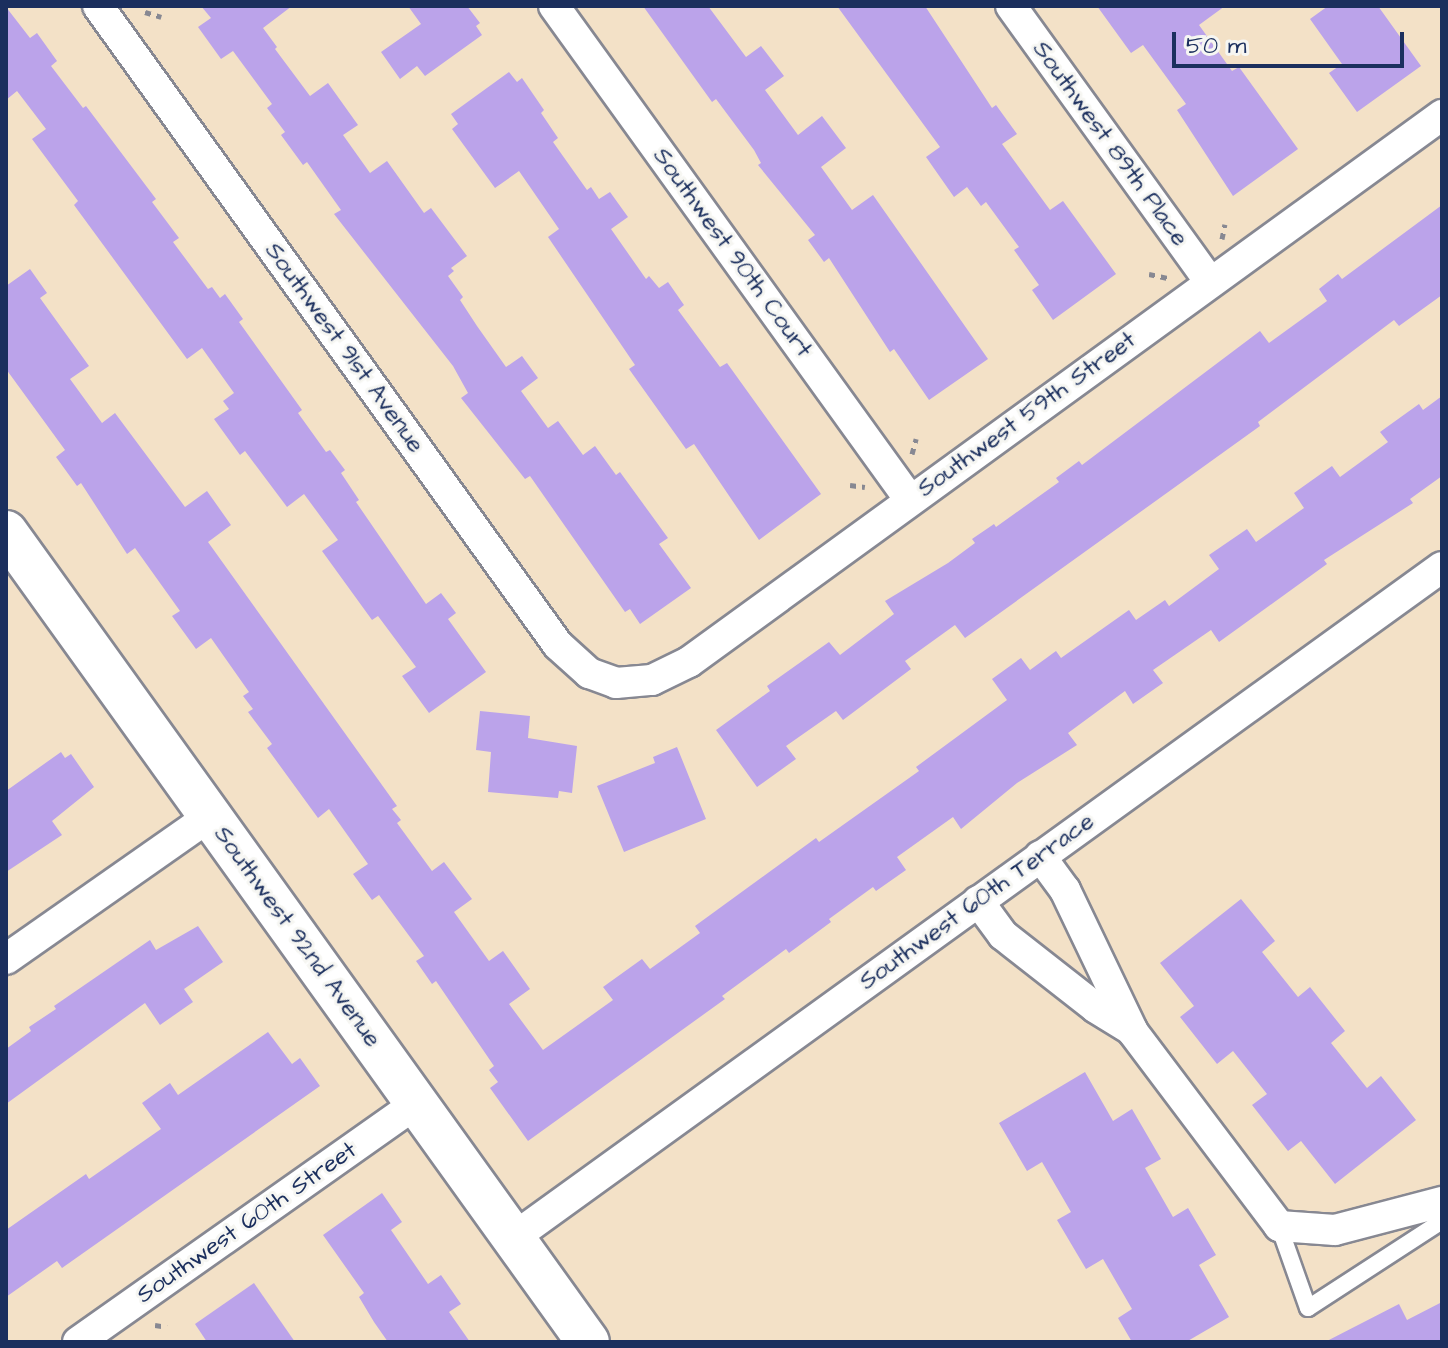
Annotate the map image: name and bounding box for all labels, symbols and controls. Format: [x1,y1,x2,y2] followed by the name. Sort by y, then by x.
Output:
[1176,16,1408,66] scale bar
[1186,29,1246,63] text: 50 m
[1026,36,1194,252] street label: Southwest 89th Place
[646,143,818,363] street label: Southwest 90th Court
[258,237,430,459] street label: Southwest 91st Avenue
[912,326,1142,504] street label: Southwest 59th Street
[854,807,1100,997] street label: Southwest 60th Terrace
[207,821,387,1053] street label: Southwest 92nd Avenue
[131,1136,363,1310] street label: Southwest 60th Street

